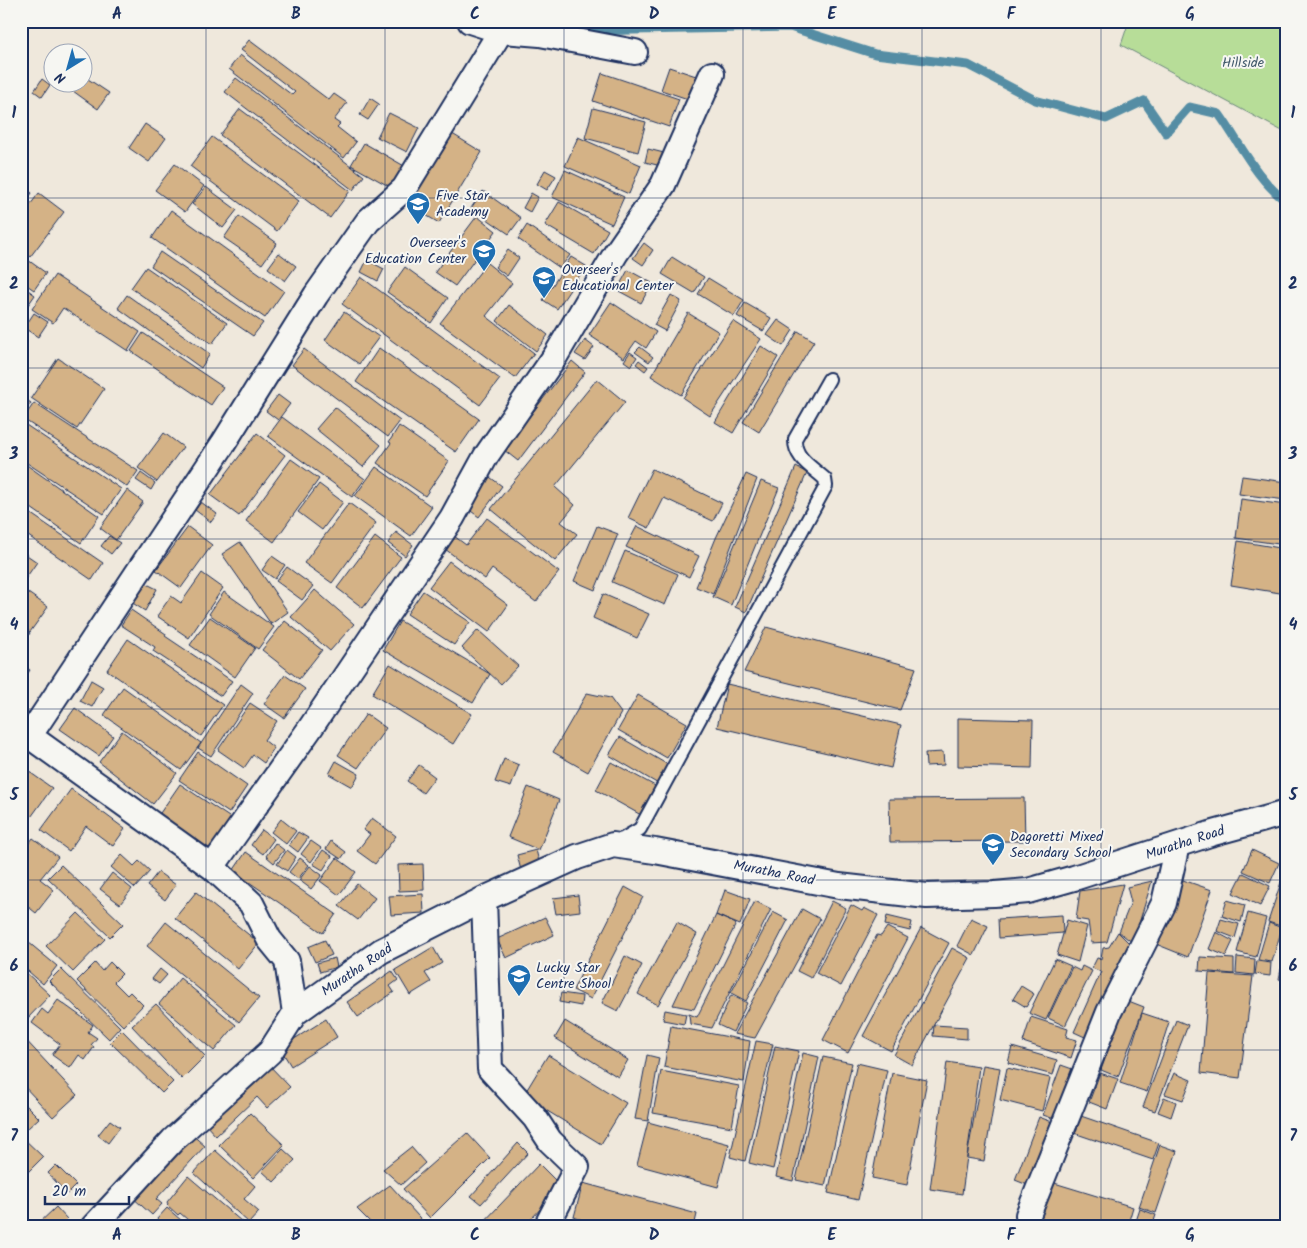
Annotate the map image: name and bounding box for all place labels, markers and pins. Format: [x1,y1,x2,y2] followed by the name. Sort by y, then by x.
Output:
[436,185,490,223] place label: Five Star Academy
[405,191,431,225] school or university icon: Five Star Academy
[365,232,467,270] place label: Overseer's Education Center
[471,238,497,272] school or university icon: Overseer's Education Center
[562,259,675,297] place label: Overseer's Educational Center
[531,265,557,299] school or university icon: Overseer's Educational Center
[1010,826,1112,864] place label: Dagoretti Mixed Secondary School
[980,832,1006,866] school or university icon: Dagoretti Mixed Secondary School
[536,957,612,995] place label: Lucky Star Centre Shool
[506,963,532,997] school or university icon: Lucky Star Centre Shool

